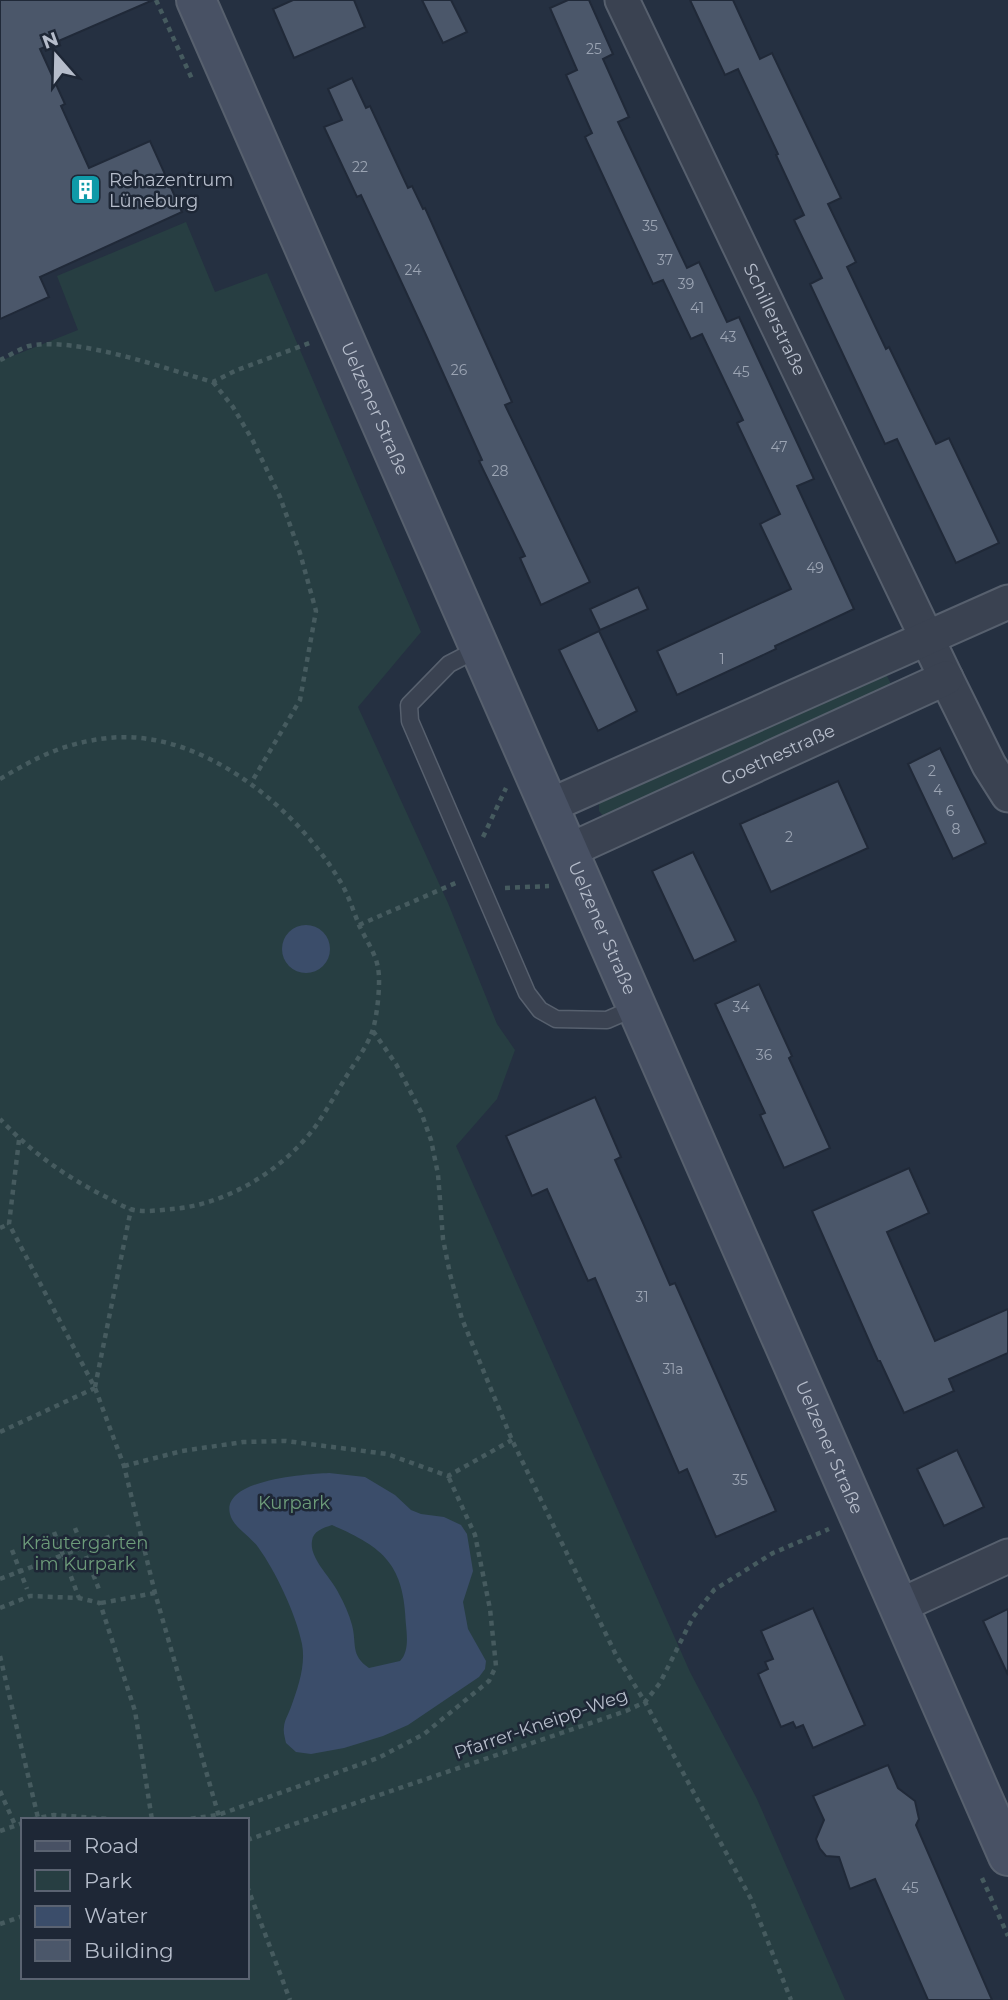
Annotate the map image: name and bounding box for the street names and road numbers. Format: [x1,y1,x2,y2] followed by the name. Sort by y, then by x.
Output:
[738,260,811,379] street label: Schillerstraße
[336,339,414,479] street label: Uelzener Straße
[718,719,838,790] street label: Goethestraße
[563,858,641,998] street label: Uelzener Straße
[790,1377,868,1518] street label: Uelzener Straße
[451,1684,631,1764] street label: Pfarrer-Kneipp-Weg

